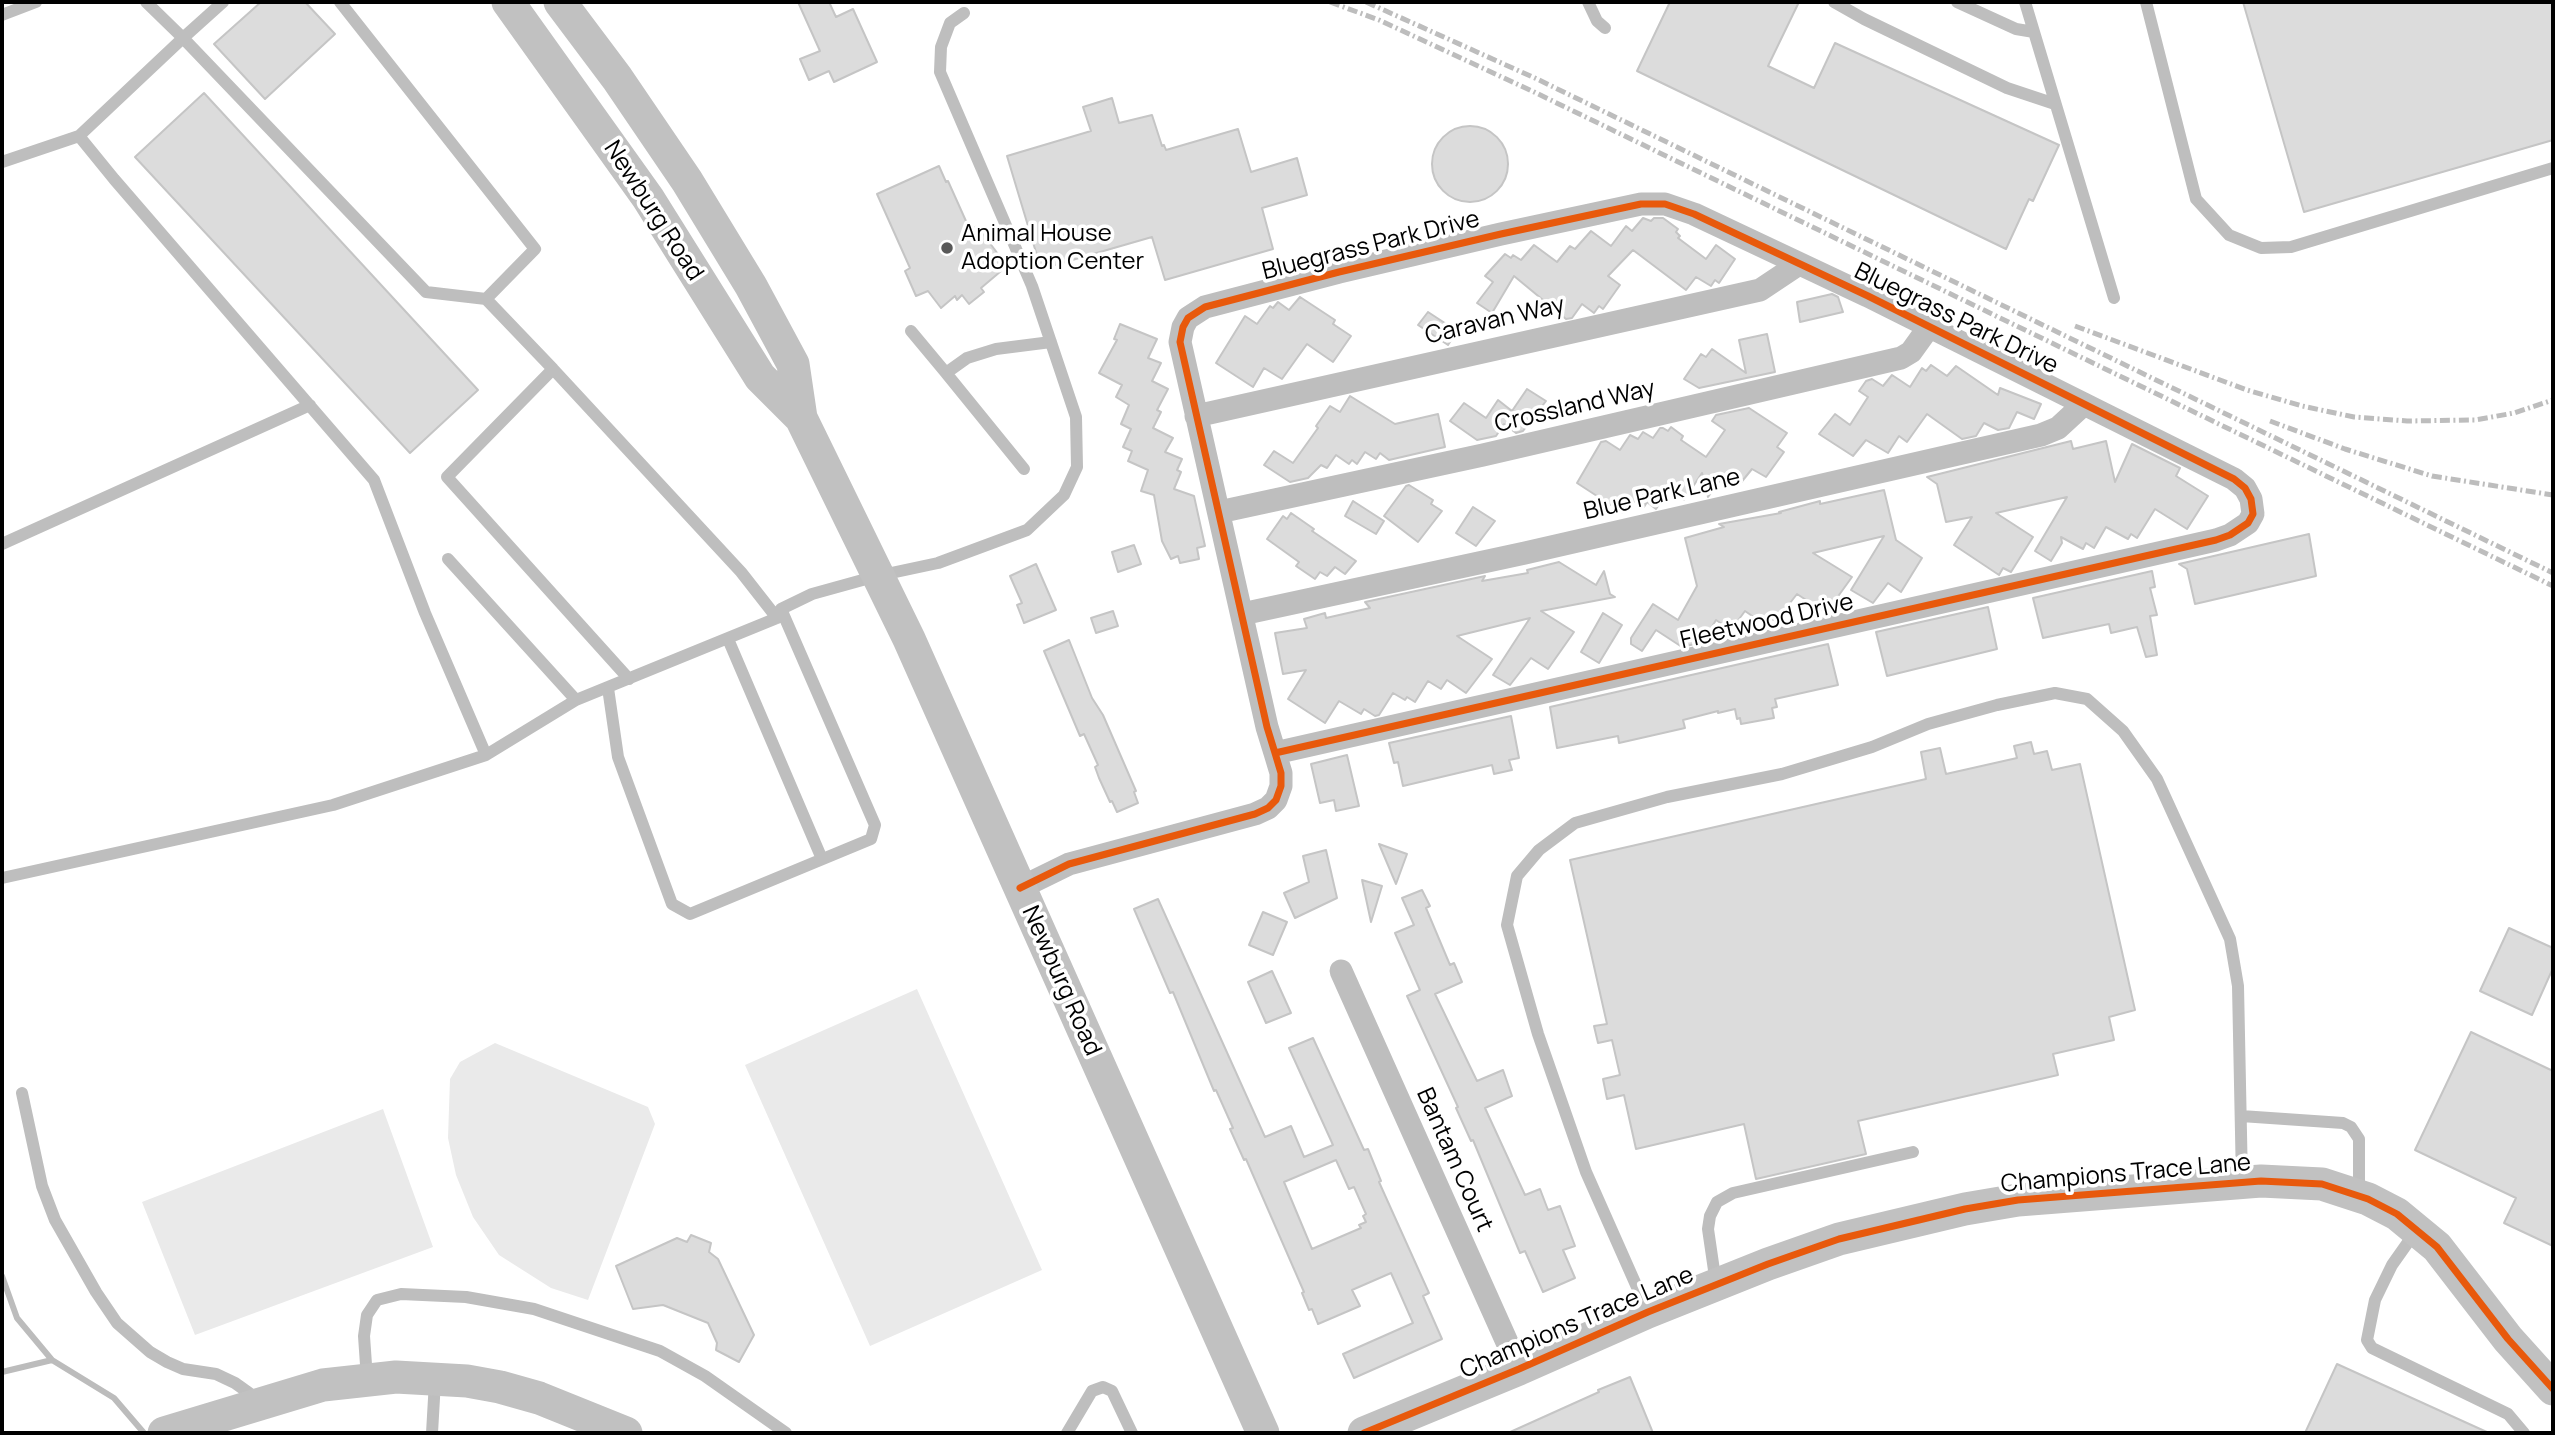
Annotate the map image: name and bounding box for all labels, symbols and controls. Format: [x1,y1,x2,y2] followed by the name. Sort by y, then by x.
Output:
[597,136,709,286] street label: Newburg Road
[1259,205,1483,287] street label: Bluegrass Park Drive
[961,220,1144,276] place label: Animal House Adoption Center
[939,240,955,256] marker: Animal House Adoption Center
[1849,257,2063,381] street label: Bluegrass Park Drive
[1423,291,1567,351] street label: Caravan Way
[1492,375,1658,439] street label: Crossland Way
[1581,463,1743,527] street label: Blue Park Lane
[1678,588,1856,656] street label: Fleetwood Drive
[1015,902,1107,1060] street label: Newburg Road
[1409,1084,1499,1236] street label: Bantam Court
[2000,1149,2252,1199] street label: Champions Trace Lane
[1456,1261,1698,1385] street label: Champions Trace Lane

